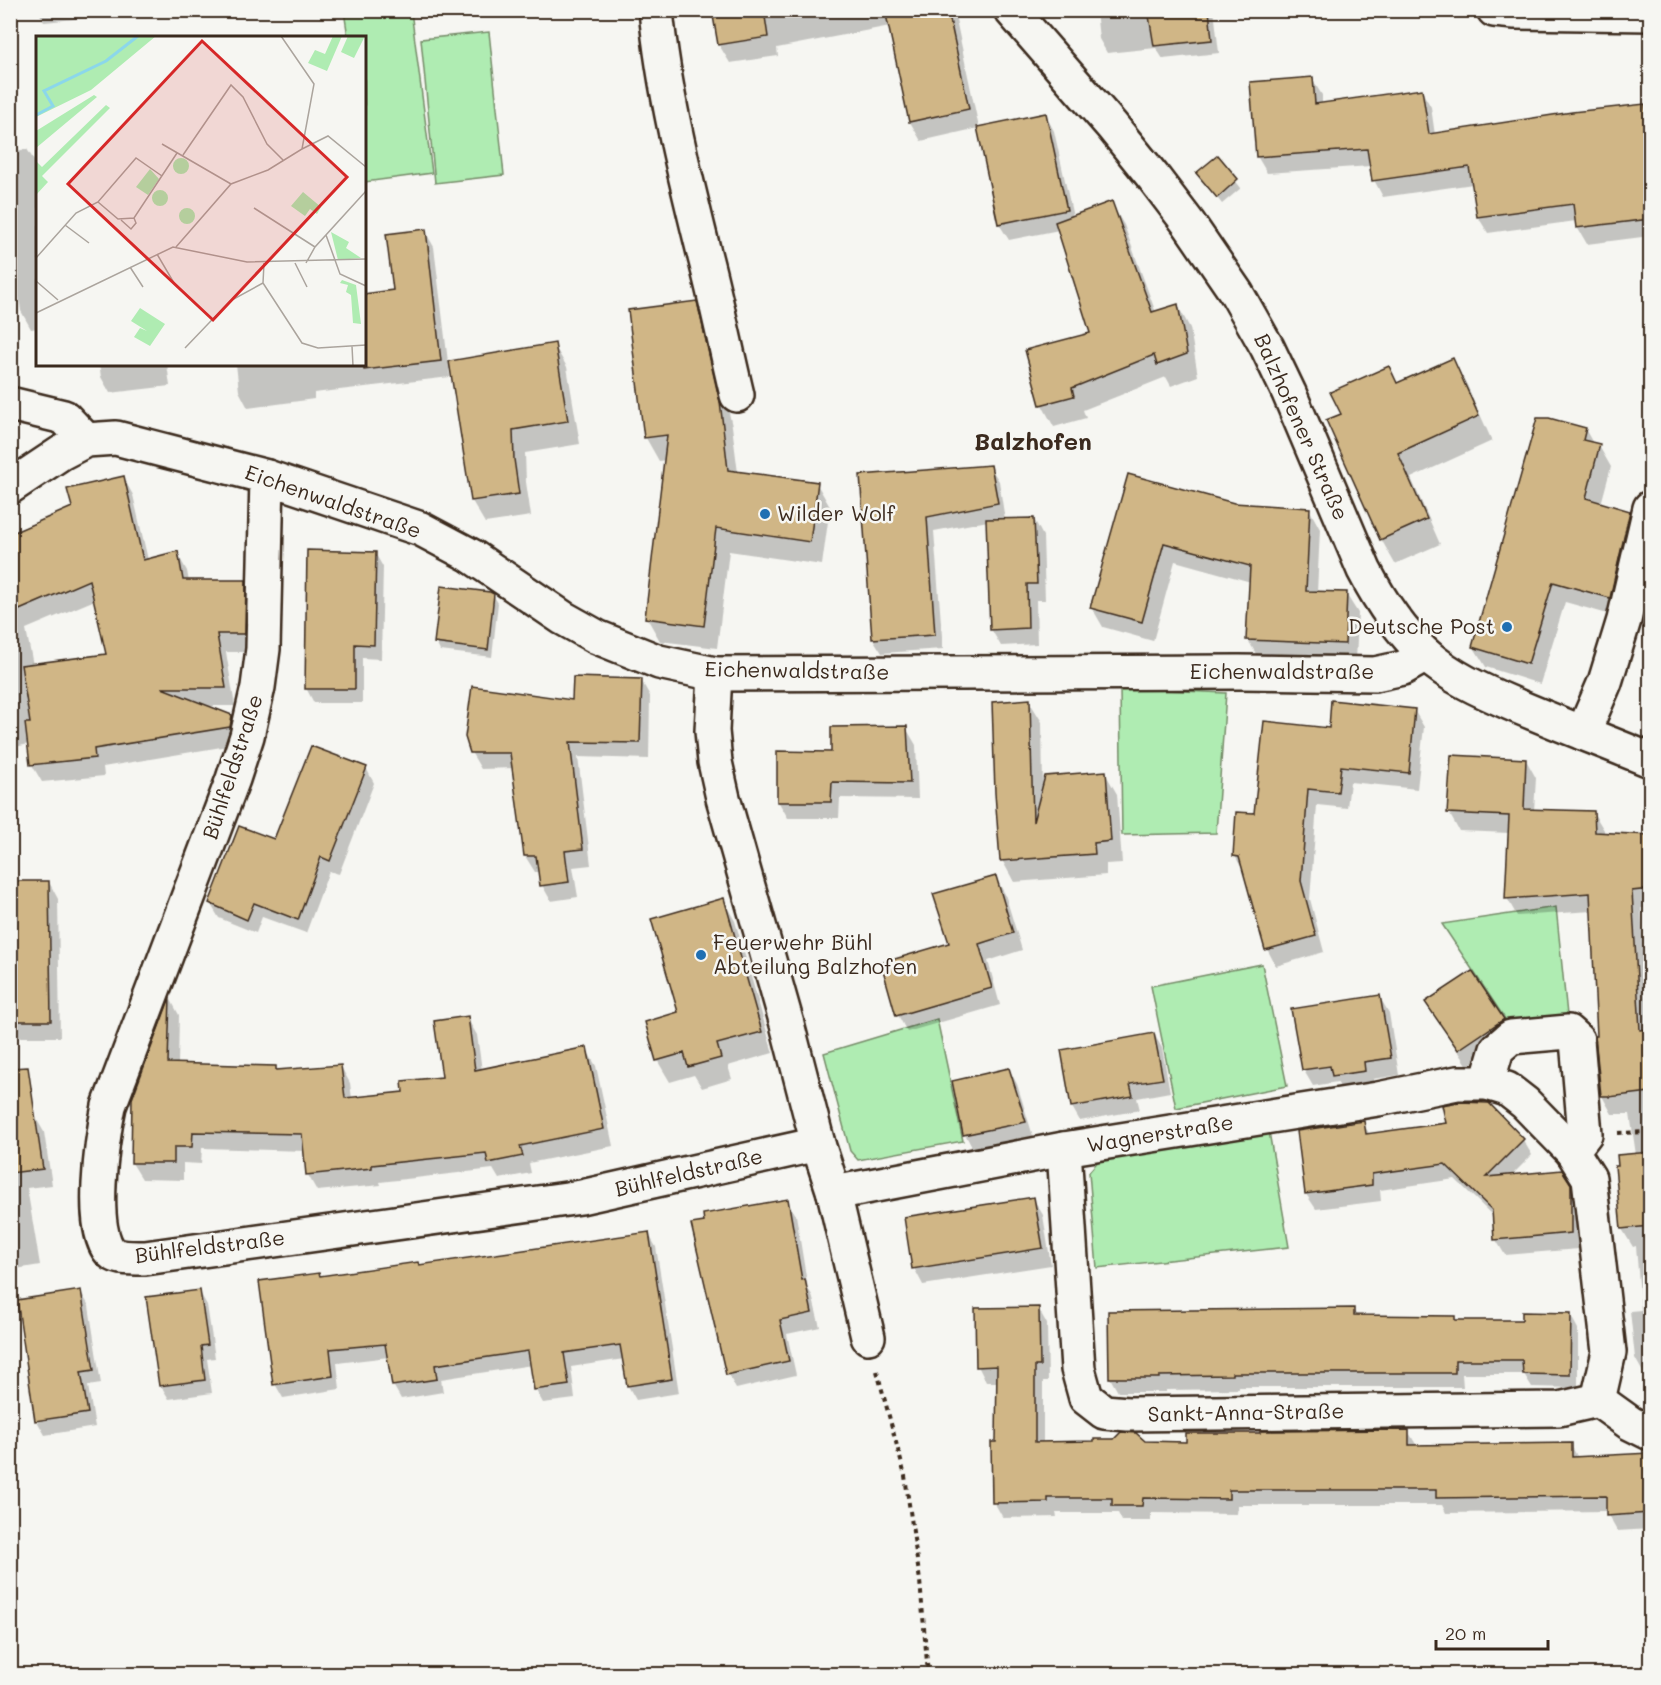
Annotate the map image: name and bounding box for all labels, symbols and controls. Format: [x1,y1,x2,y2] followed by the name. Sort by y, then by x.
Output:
[36,36,366,366] inset map
[1249,329,1356,524] street label: Balzhofener Straße
[974,425,1092,456] district label: Balzhofen
[242,458,425,543] street label: Eichenwaldstraße
[777,499,896,526] place label: Wilder Wolf
[758,507,772,521] marker: Wilder Wolf
[1348,612,1495,639] place label: Deutsche Post
[1500,620,1514,634] marker: Deutsche Post
[704,654,890,685] street label: Eichenwaldstraße
[1190,657,1374,684] street label: Eichenwaldstraße
[195,691,268,842] street label: Bühlfeldstraße
[713,928,917,979] place label: Feuerwehr Bühl Abteilung Balzhofen
[694,948,708,962] marker: Feuerwehr Bühl Abteilung Balzhofen
[1084,1108,1235,1157] street label: Wagnerstraße
[612,1141,765,1202] street label: Bühlfeldstraße
[133,1223,286,1268] street label: Bühlfeldstraße
[1147,1396,1344,1427] street label: Sankt-Anna-Straße
[1436,1613,1548,1651] scale bar
[1445,1621,1486,1645] text: 20 m

